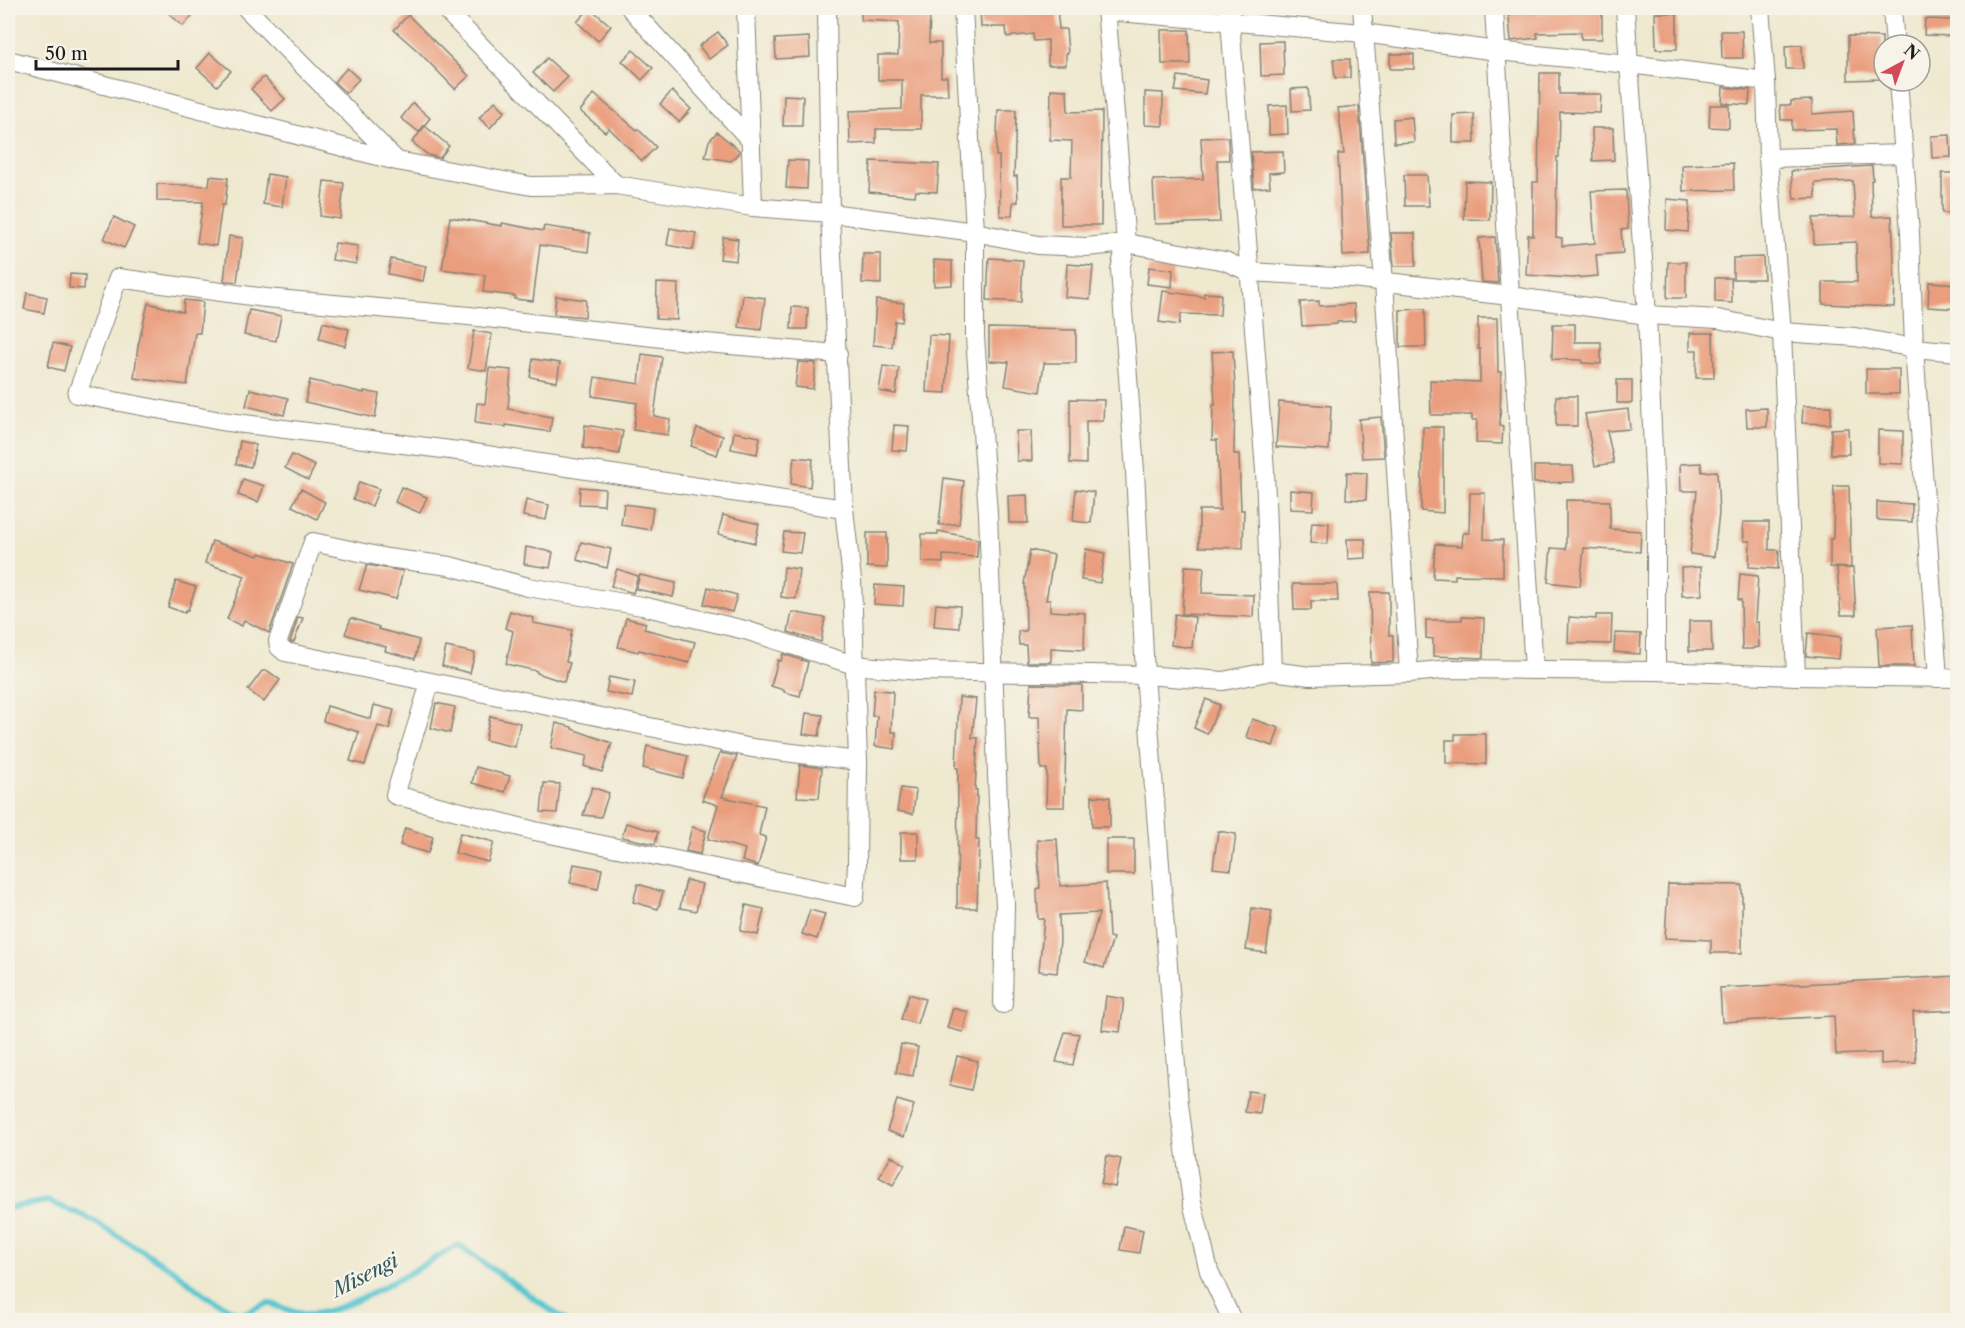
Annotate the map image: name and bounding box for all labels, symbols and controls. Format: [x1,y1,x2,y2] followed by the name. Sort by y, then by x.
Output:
[36,33,178,71] scale bar
[1872,33,1932,93] north arrow
[1900,40,1924,64] text: N
[45,43,88,65] text: 50 m
[326,1247,404,1303] water label: Misengi

